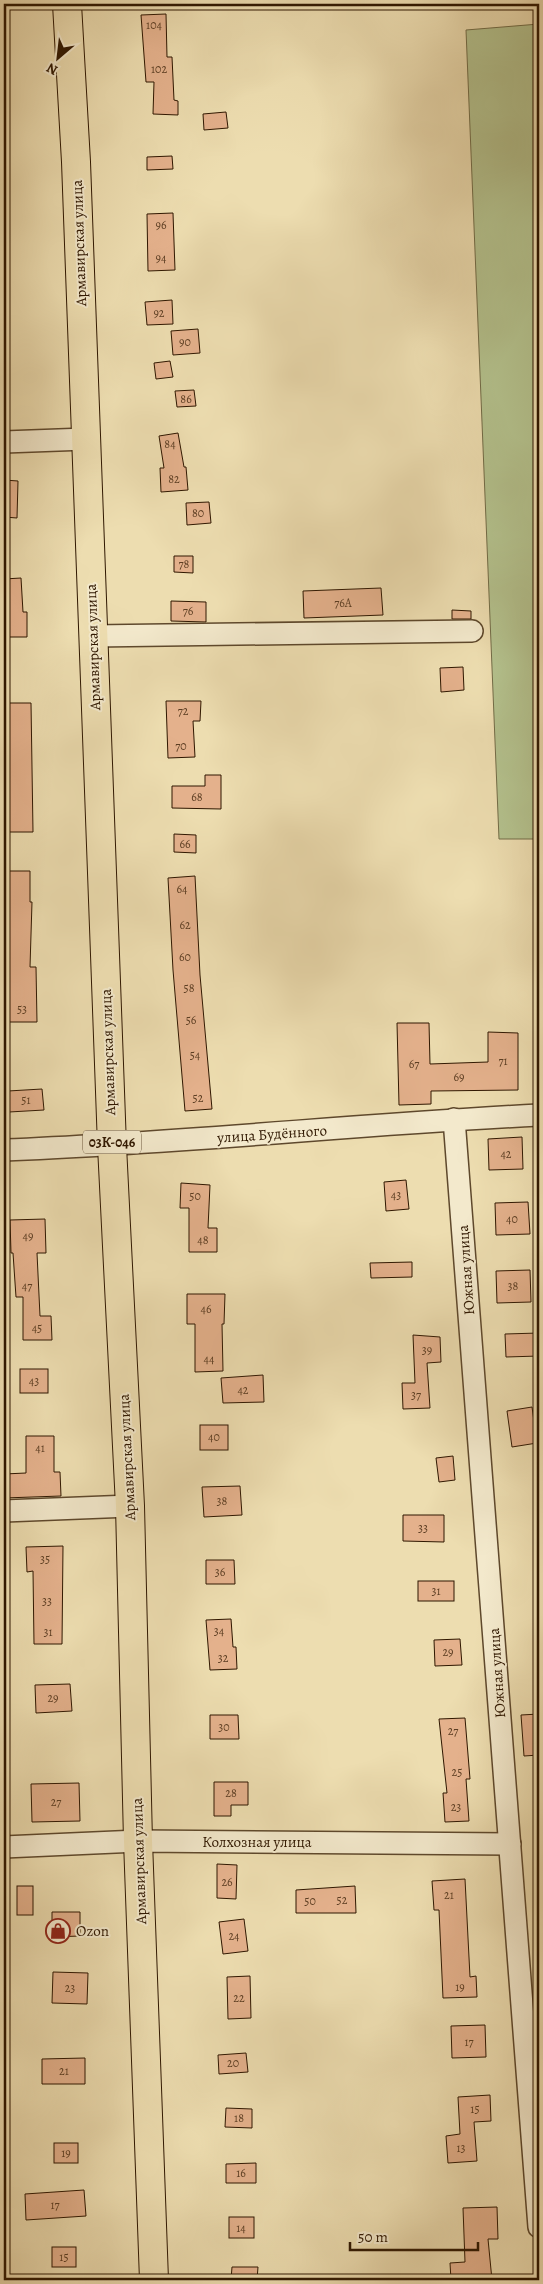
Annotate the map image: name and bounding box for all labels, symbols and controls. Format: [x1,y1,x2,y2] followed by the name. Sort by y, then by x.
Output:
[146,17,163,33] house number: 104
[32,32,82,82] north arrow
[43,58,61,80] text: N
[151,61,167,77] house number: 102
[67,179,91,308] street label: Армавирская улица
[155,217,167,233] house number: 96
[156,250,167,266] house number: 94
[153,305,165,321] house number: 92
[179,334,191,350] house number: 90
[180,391,192,407] house number: 86
[164,436,176,452] house number: 84
[168,471,180,487] house number: 82
[192,505,204,521] house number: 80
[179,556,190,572] house number: 78
[81,583,105,712] street label: Армавирская улица
[334,595,353,611] house number: 76А
[183,603,194,619] house number: 76
[178,703,189,719] house number: 72
[175,738,187,754] house number: 70
[191,789,203,805] house number: 68
[179,836,191,852] house number: 66
[177,881,188,897] house number: 64
[179,917,191,933] house number: 62
[179,949,191,965] house number: 60
[184,980,195,996] house number: 58
[96,988,120,1117] street label: Армавирская улица
[17,1001,27,1017] house number: 53
[186,1012,197,1028] house number: 56
[190,1047,201,1063] house number: 54
[498,1053,508,1069] house number: 71
[409,1056,420,1072] house number: 67
[453,1069,465,1085] house number: 69
[193,1090,204,1106] house number: 52
[21,1092,31,1108] house number: 51
[215,1120,328,1148] street label: улица Будённого
[83,1130,141,1154] road number: 03К-046
[500,1146,512,1162] house number: 42
[391,1187,401,1203] house number: 43
[189,1188,201,1204] house number: 50
[506,1211,518,1227] house number: 40
[453,1224,479,1316] street label: Южная улица
[23,1228,33,1244] house number: 49
[197,1232,209,1248] house number: 48
[22,1278,33,1294] house number: 47
[508,1278,519,1294] house number: 38
[201,1301,212,1317] house number: 46
[32,1320,42,1336] house number: 45
[422,1342,432,1358] house number: 39
[204,1351,215,1367] house number: 44
[29,1373,39,1389] house number: 43
[237,1382,249,1398] house number: 42
[411,1387,422,1403] house number: 37
[114,1393,140,1522] street label: Армавирская улица
[208,1429,220,1445] house number: 40
[35,1440,45,1456] house number: 41
[217,1493,228,1509] house number: 38
[418,1520,428,1536] house number: 33
[40,1551,50,1567] house number: 35
[215,1564,226,1580] house number: 36
[431,1583,441,1599] house number: 31
[42,1593,52,1609] house number: 33
[214,1623,225,1639] house number: 34
[43,1624,53,1640] house number: 31
[484,1627,510,1719] street label: Южная улица
[442,1644,454,1660] house number: 29
[218,1650,229,1666] house number: 32
[47,1690,59,1706] house number: 29
[218,1719,230,1735] house number: 30
[448,1723,459,1739] house number: 27
[452,1764,462,1780] house number: 25
[225,1785,237,1801] house number: 28
[51,1794,62,1810] house number: 27
[127,1797,151,1926] street label: Армавирская улица
[451,1799,461,1815] house number: 23
[202,1832,312,1852] street label: Колхозная улица
[221,1874,233,1890] house number: 26
[444,1887,454,1903] house number: 21
[337,1892,348,1908] house number: 52
[304,1893,316,1909] house number: 50
[45,1918,71,1944] shop icon: Ozon
[76,1921,109,1941] place label: Ozon
[228,1928,240,1944] house number: 24
[455,1979,465,1995] house number: 19
[65,1980,75,1996] house number: 23
[233,1990,245,2006] house number: 22
[464,2034,475,2050] house number: 17
[227,2055,239,2071] house number: 20
[59,2063,69,2079] house number: 21
[470,2101,480,2117] house number: 15
[234,2110,244,2126] house number: 18
[456,2140,466,2156] house number: 13
[61,2145,71,2161] house number: 19
[236,2165,246,2181] house number: 16
[50,2197,61,2213] house number: 17
[350,2219,478,2251] scale bar
[236,2220,246,2236] house number: 14
[358,2227,388,2247] text: 50 m
[59,2249,69,2265] house number: 15

